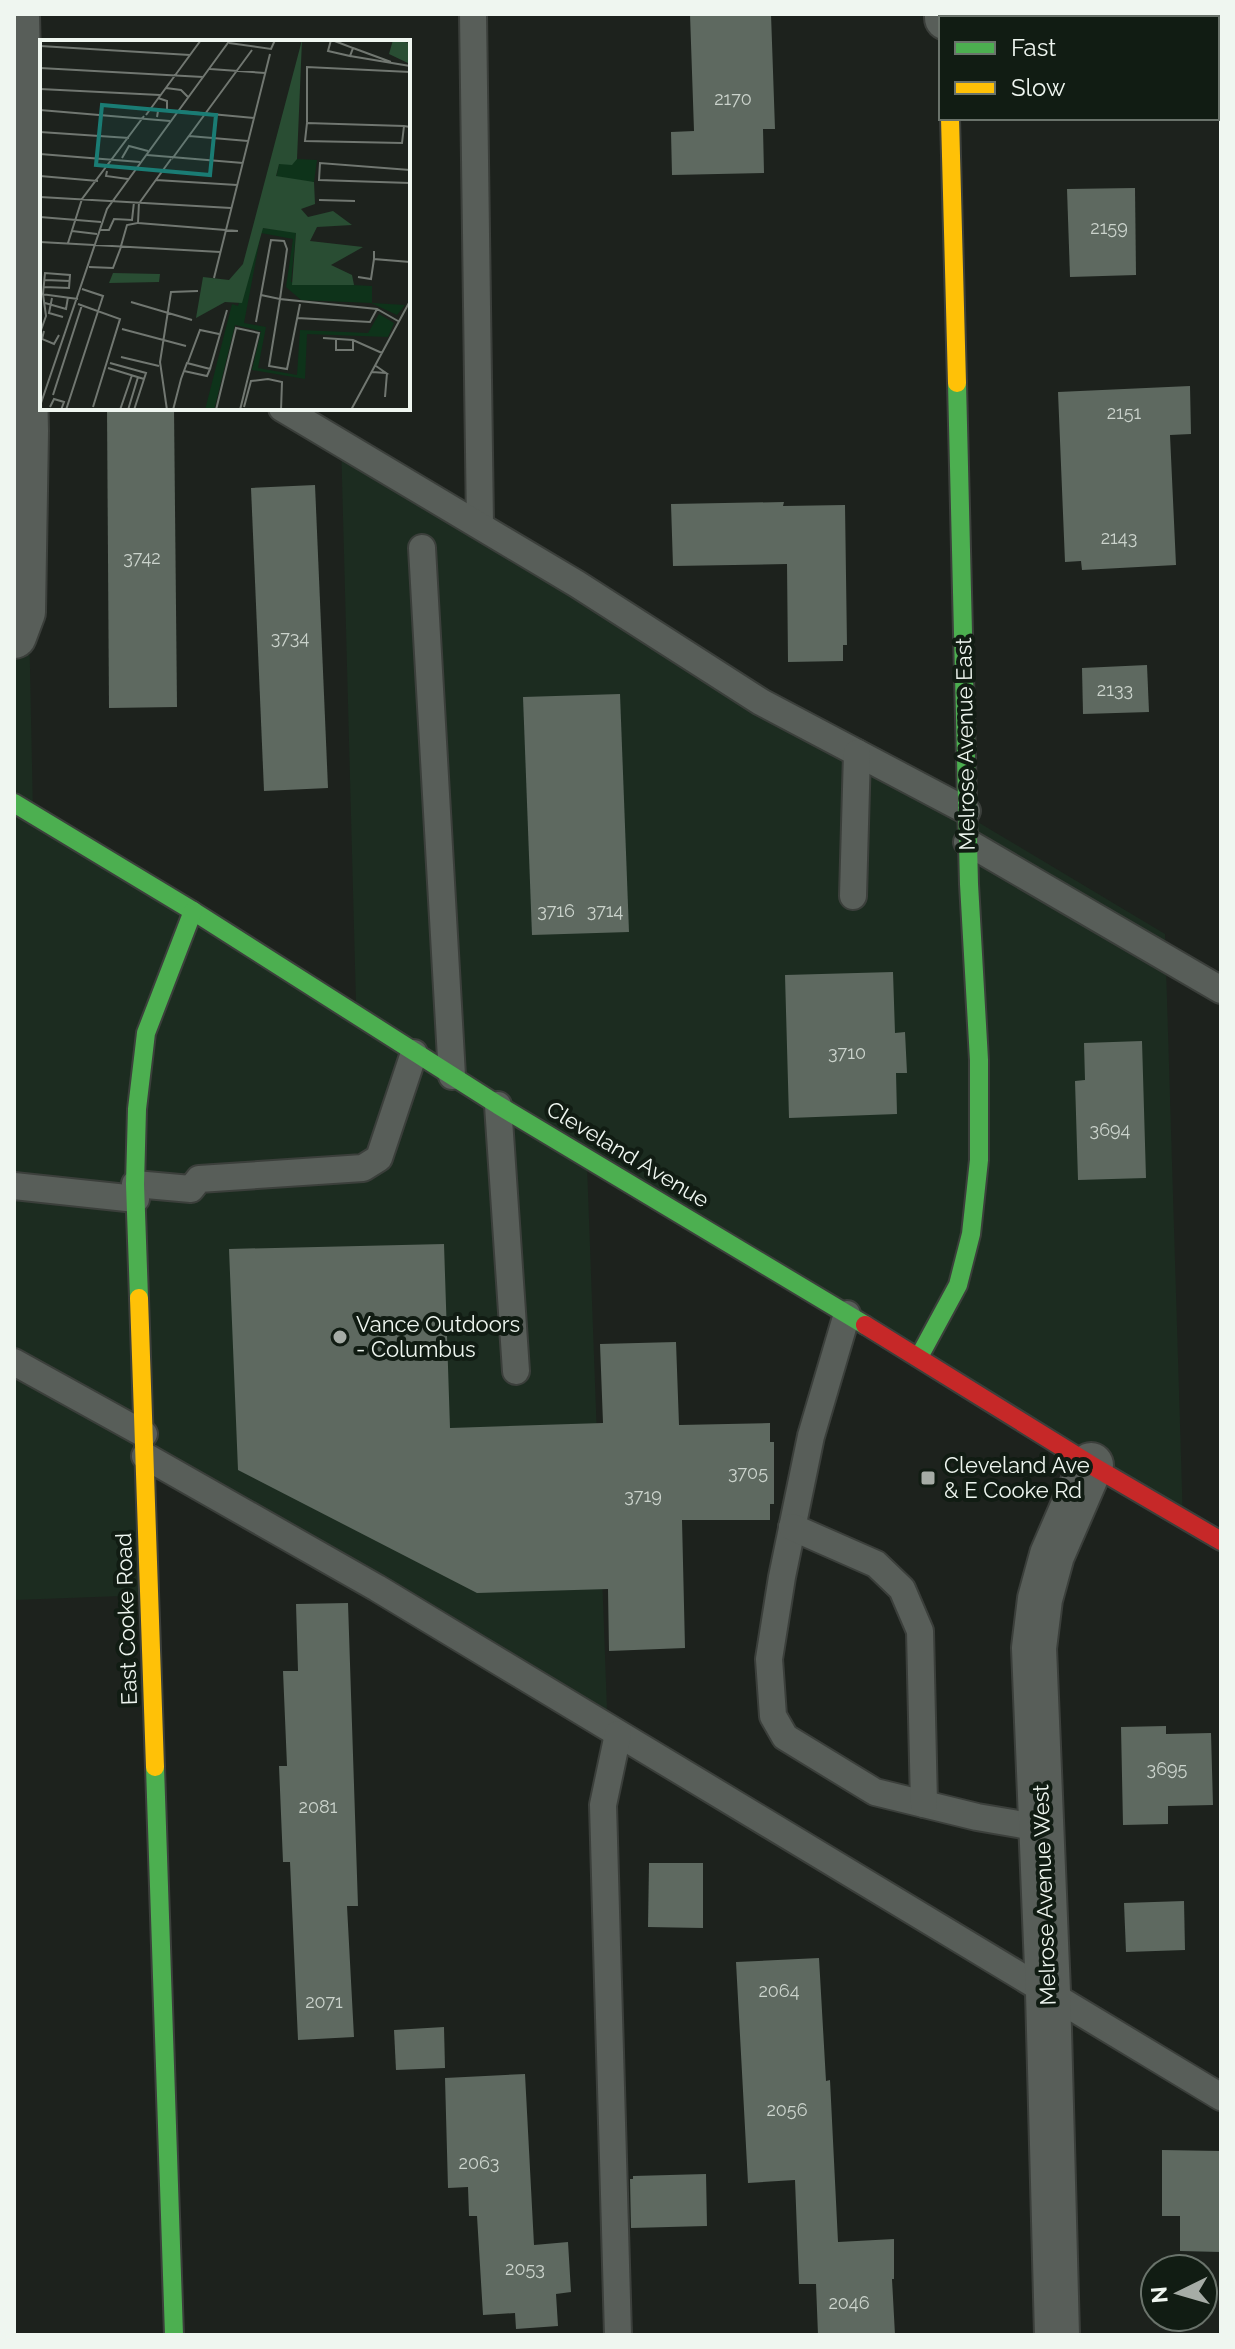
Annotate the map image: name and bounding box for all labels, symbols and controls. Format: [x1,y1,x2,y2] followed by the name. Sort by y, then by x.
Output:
[939,16,1219,120] legend
[1011,33,1056,62] text: Fast
[40,40,410,410] inset map
[1011,73,1066,102] text: Slow
[714,88,752,109] house number: 2170
[1090,217,1128,238] house number: 2159
[1107,402,1142,423] house number: 2151
[1101,527,1137,548] house number: 2143
[123,547,161,568] house number: 3742
[271,627,309,648] house number: 3734
[950,637,980,851] street label: Melrose Avenue East
[1097,679,1133,700] house number: 2133
[537,900,575,921] house number: 3716
[587,900,624,921] house number: 3714
[828,1042,866,1063] house number: 3710
[542,1095,714,1213] street label: Cleveland Avenue
[1090,1119,1131,1140] house number: 3694
[356,1311,520,1362] place label: Vance Outdoors - Columbus
[331,1328,349,1346] marker: Vance Outdoors - Columbus
[944,1452,1090,1503] place label: Cleveland Ave & E Cooke Rd
[728,1462,768,1483] house number: 3705
[919,1469,937,1487] marker: Cleveland Ave & E Cooke Rd
[624,1485,662,1506] house number: 3719
[110,1532,142,1706] street label: East Cooke Road
[1147,1758,1188,1779] house number: 3695
[1027,1783,1061,2006] street label: Melrose Avenue West
[299,1796,338,1817] house number: 2081
[758,1980,800,2001] house number: 2064
[305,1991,343,2012] house number: 2071
[766,2099,808,2120] house number: 2056
[459,2152,499,2173] house number: 2063
[1139,2253,1219,2333] north arrow
[505,2258,545,2279] house number: 2053
[1145,2285,1173,2304] text: N
[828,2292,870,2313] house number: 2046

